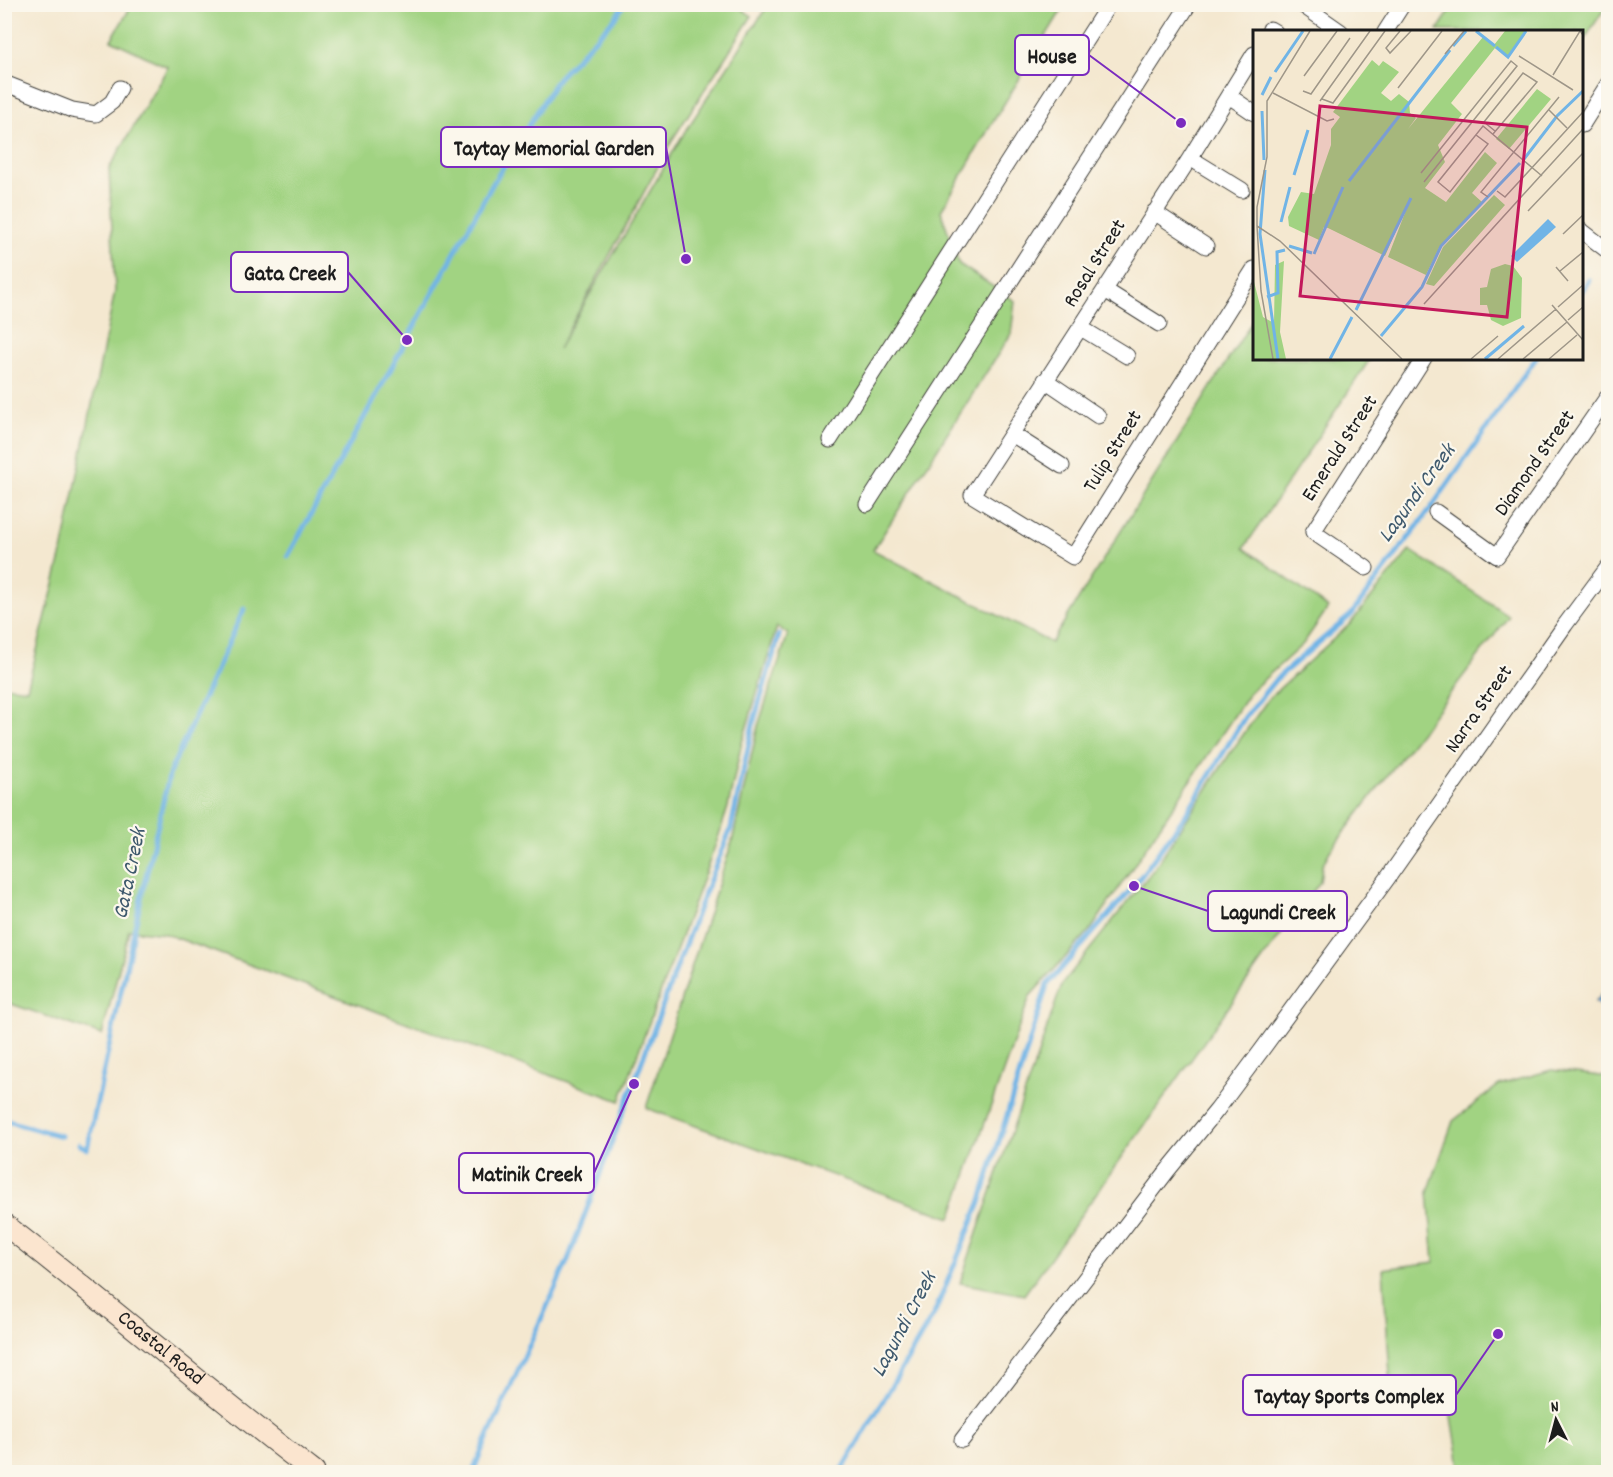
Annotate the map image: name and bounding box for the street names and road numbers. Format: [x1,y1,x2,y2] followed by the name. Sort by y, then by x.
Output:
[1057,214,1135,314] street label: Rosal Street
[1295,390,1387,508] street label: Emerald Street
[1077,405,1151,499] street label: Tulip Street
[1488,405,1584,523] street label: Diamond Street
[1439,660,1522,760] street label: Narra Street
[110,1304,210,1394] street label: Coastal Road

